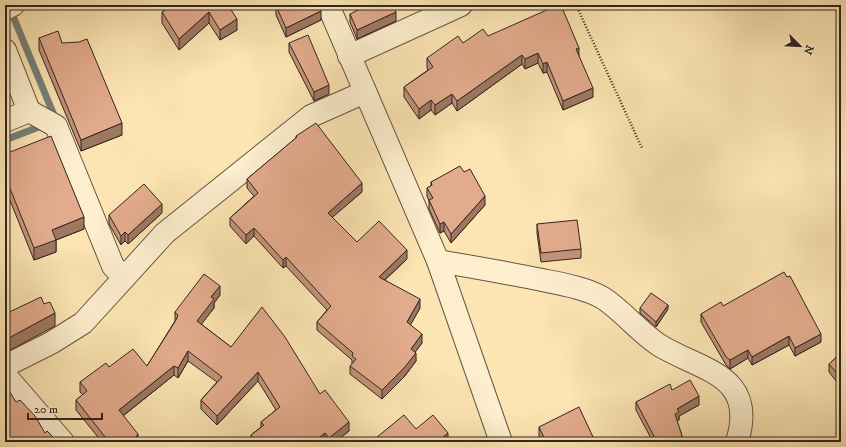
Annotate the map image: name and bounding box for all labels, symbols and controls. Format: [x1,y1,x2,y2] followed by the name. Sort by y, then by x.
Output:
[780,26,820,66] north arrow
[800,43,816,57] text: N
[28,395,102,421] scale bar
[34,402,58,417] text: 20 m

